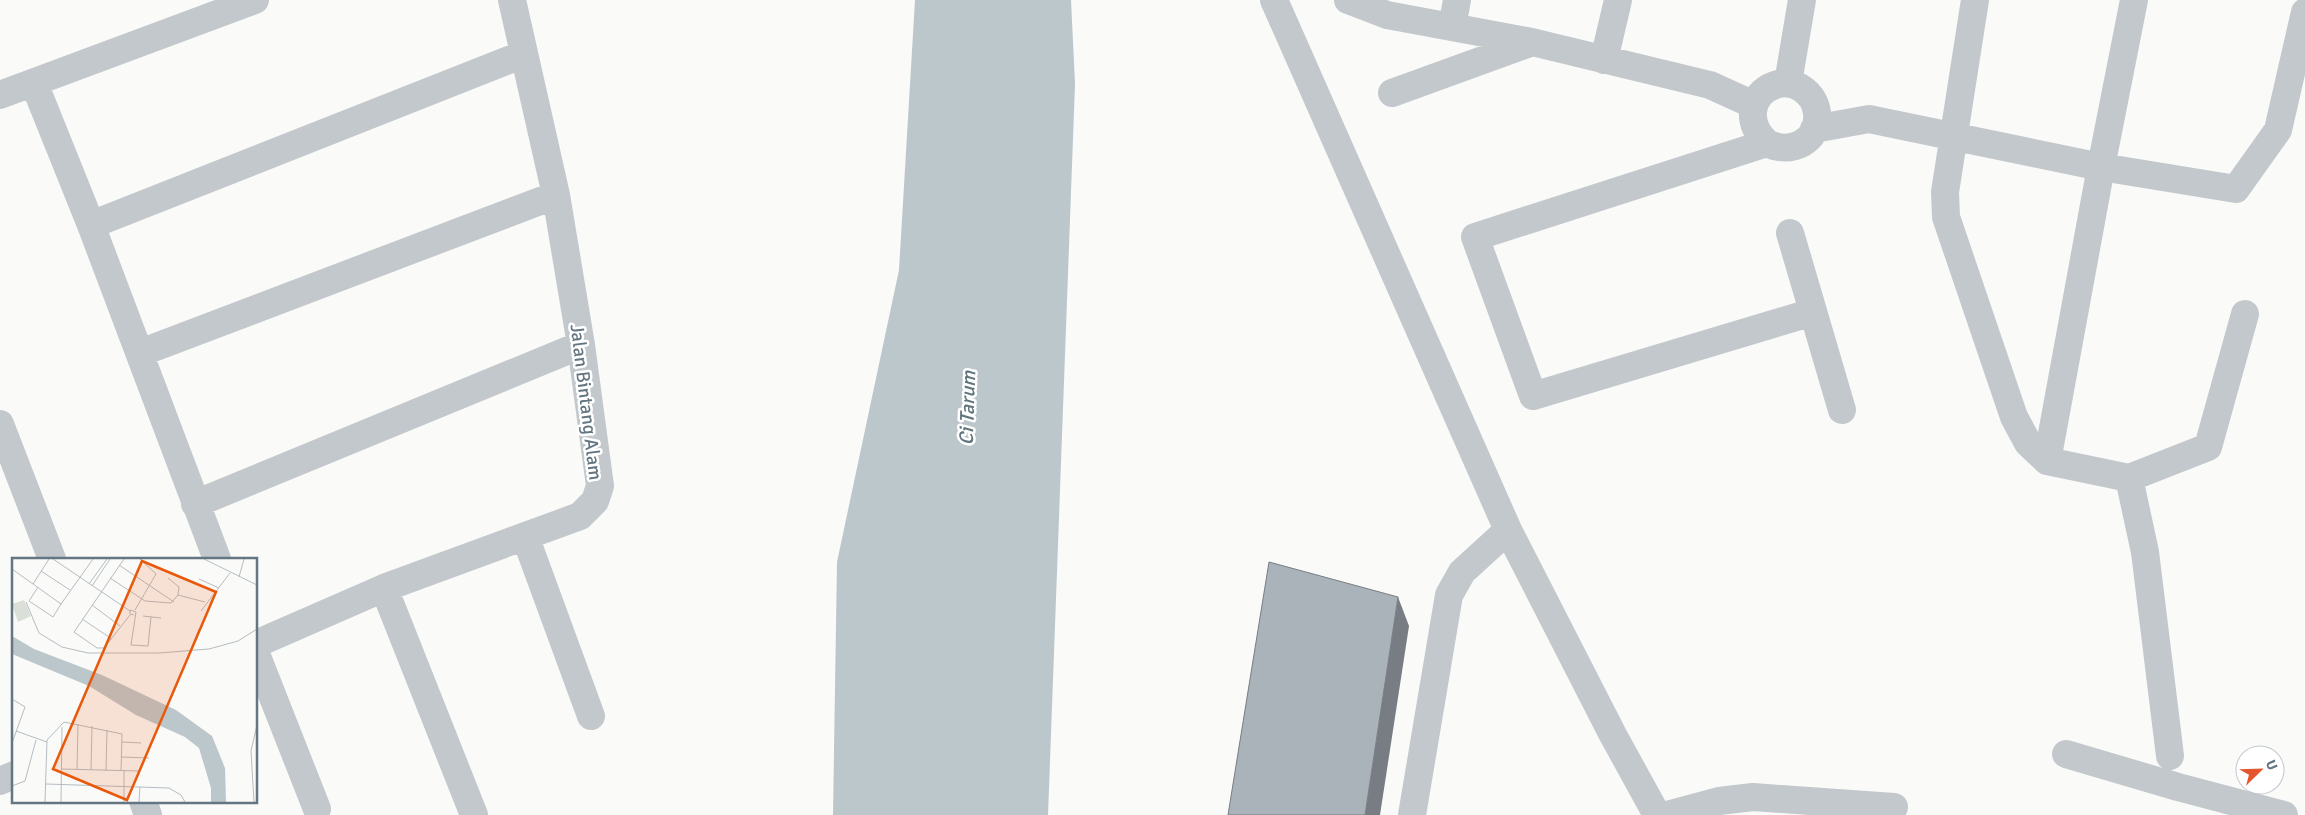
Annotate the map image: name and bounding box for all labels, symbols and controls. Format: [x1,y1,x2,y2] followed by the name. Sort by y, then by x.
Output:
[565,323,607,482] street label: Jalan Bintang Alam
[954,369,981,446] water label: Ci Tarum
[12,558,258,802] inset map
[2235,745,2285,795] north arrow
[2262,757,2281,773] text: U

